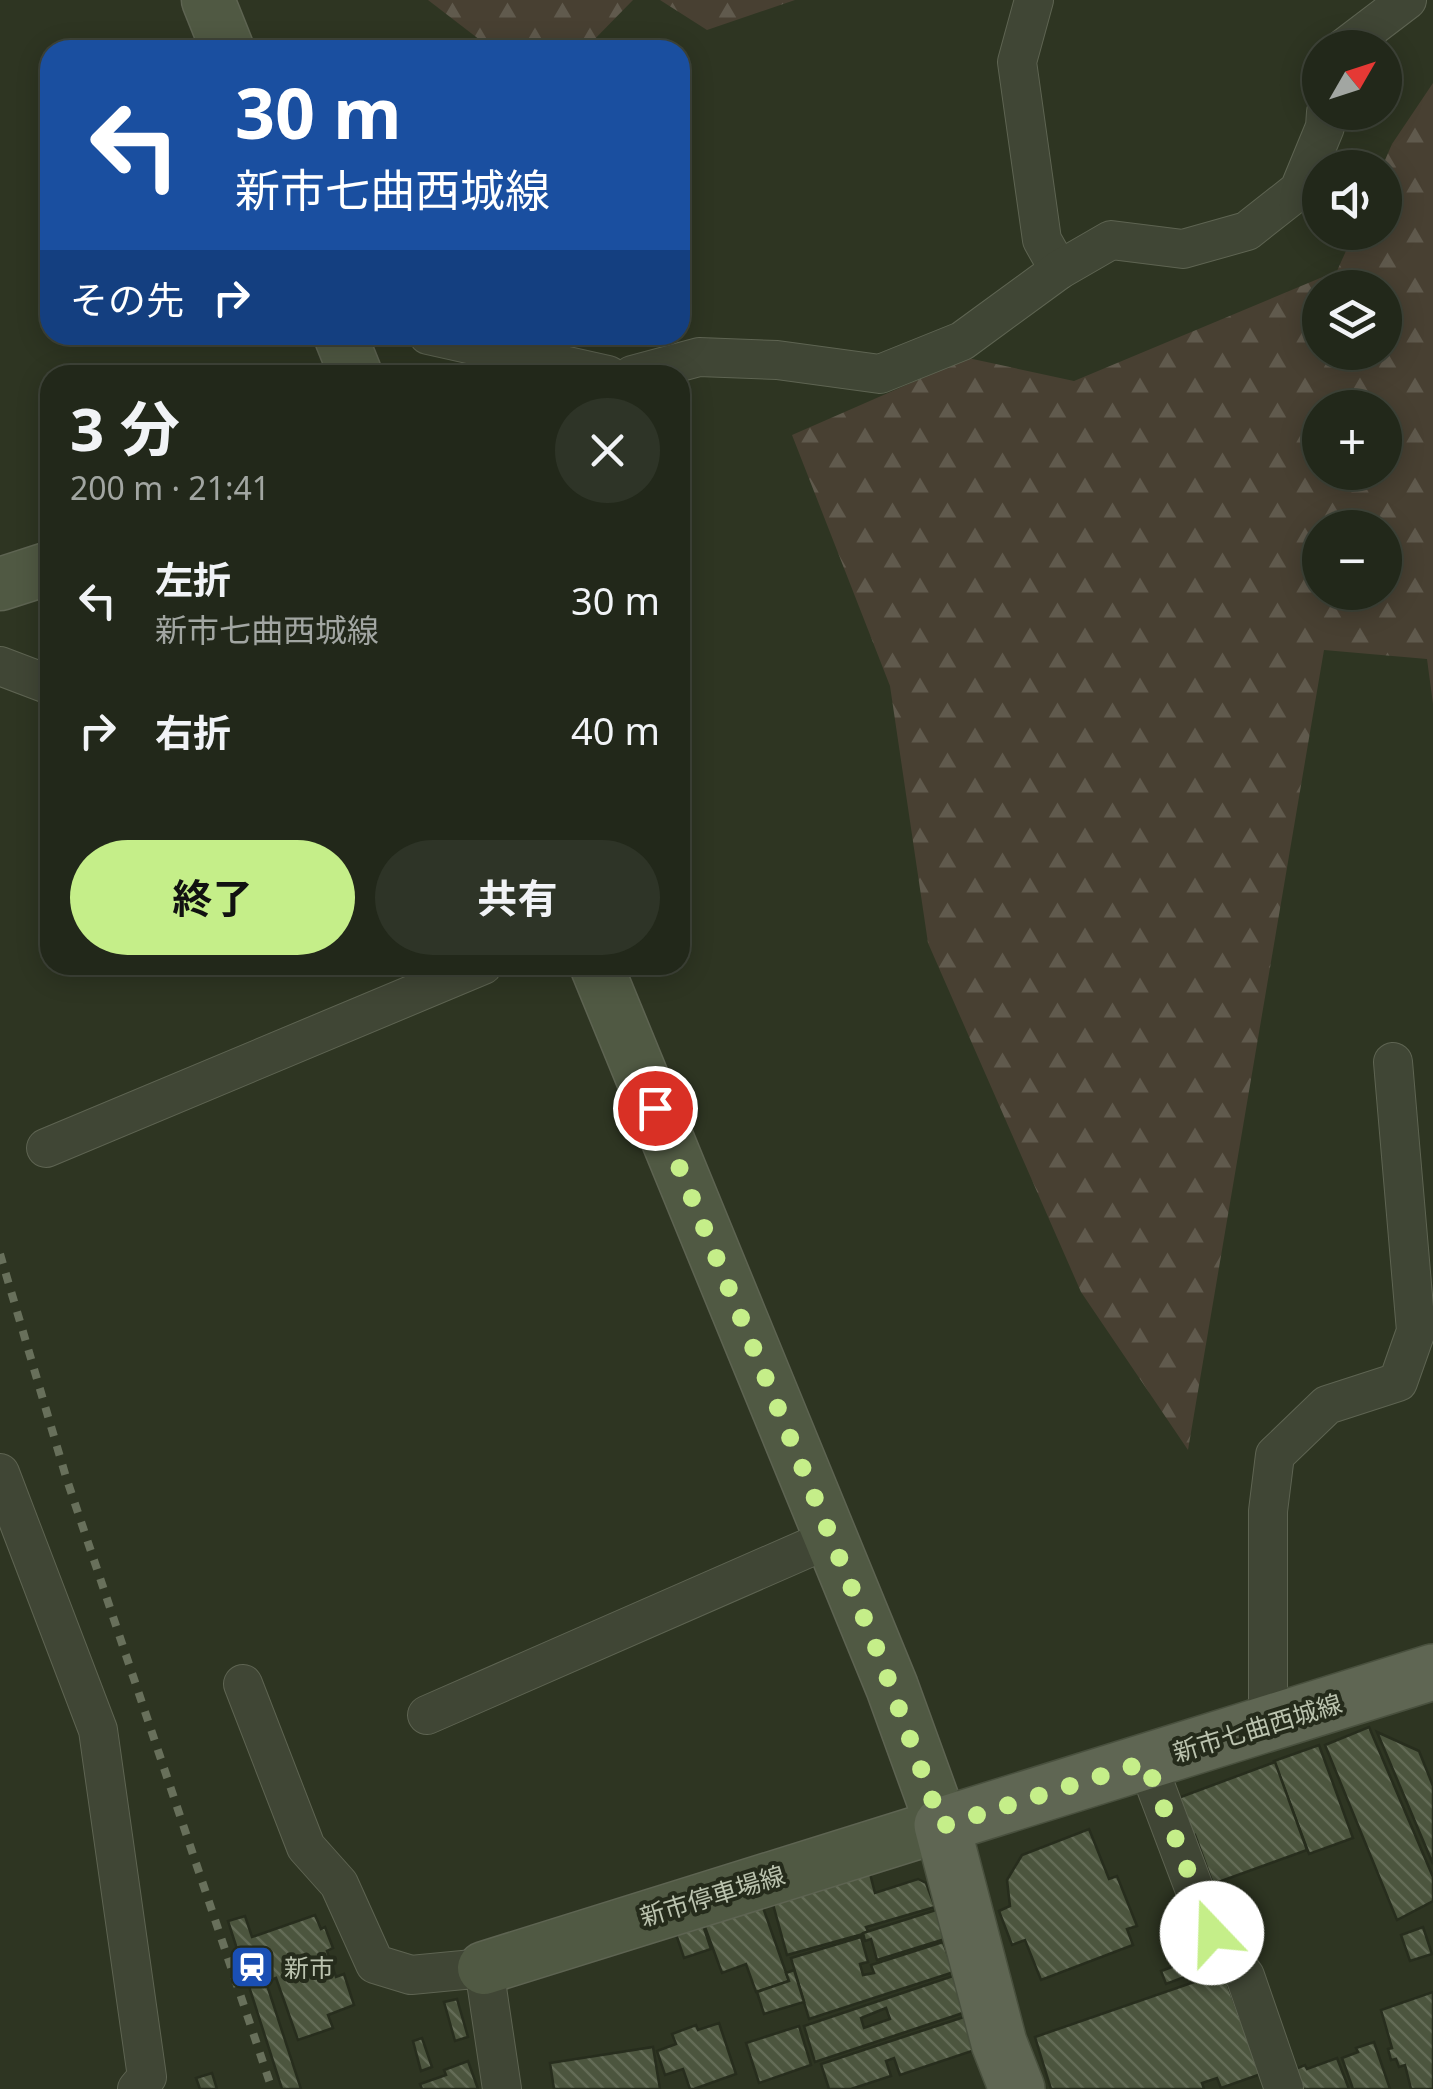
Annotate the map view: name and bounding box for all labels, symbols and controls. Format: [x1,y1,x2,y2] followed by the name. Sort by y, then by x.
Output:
[1302,30,1402,130] north arrow
[1302,30,1402,610] map controls
[235,64,402,160] text: 30 m
[70,80,200,210] icon: left
[1302,150,1402,250] button: sound
[235,159,550,220] text: 新市七曲西城線
[204,270,259,325] icon: right
[1302,270,1402,370] button: layers
[70,273,184,325] text: その先
[70,387,180,469] text: 3 分
[1302,390,1402,490] button: +
[555,398,660,503] button: close
[70,466,270,509] text: 200 m · 21:41
[1302,510,1402,610] button: −
[155,553,231,605] text: 左折
[70,573,125,628] icon: left
[571,574,660,626] text: 30 m
[155,608,379,651] text: 新市七曲西城線
[70,703,125,758] icon: right
[571,704,660,756] text: 40 m
[155,706,231,758] text: 右折
[70,840,355,955] button: 終了
[375,840,660,955] button: 共有
[613,1066,698,1151] pin
[628,1081,683,1136] icon: arrive
[1168,1685,1346,1769] street label: 新市七曲西城線
[635,1857,789,1933] street label: 新市停車場線
[1160,1881,1264,1985] position arrow
[229,1944,275,1990] station icon: 新市
[284,1950,334,1984] place label: 新市

